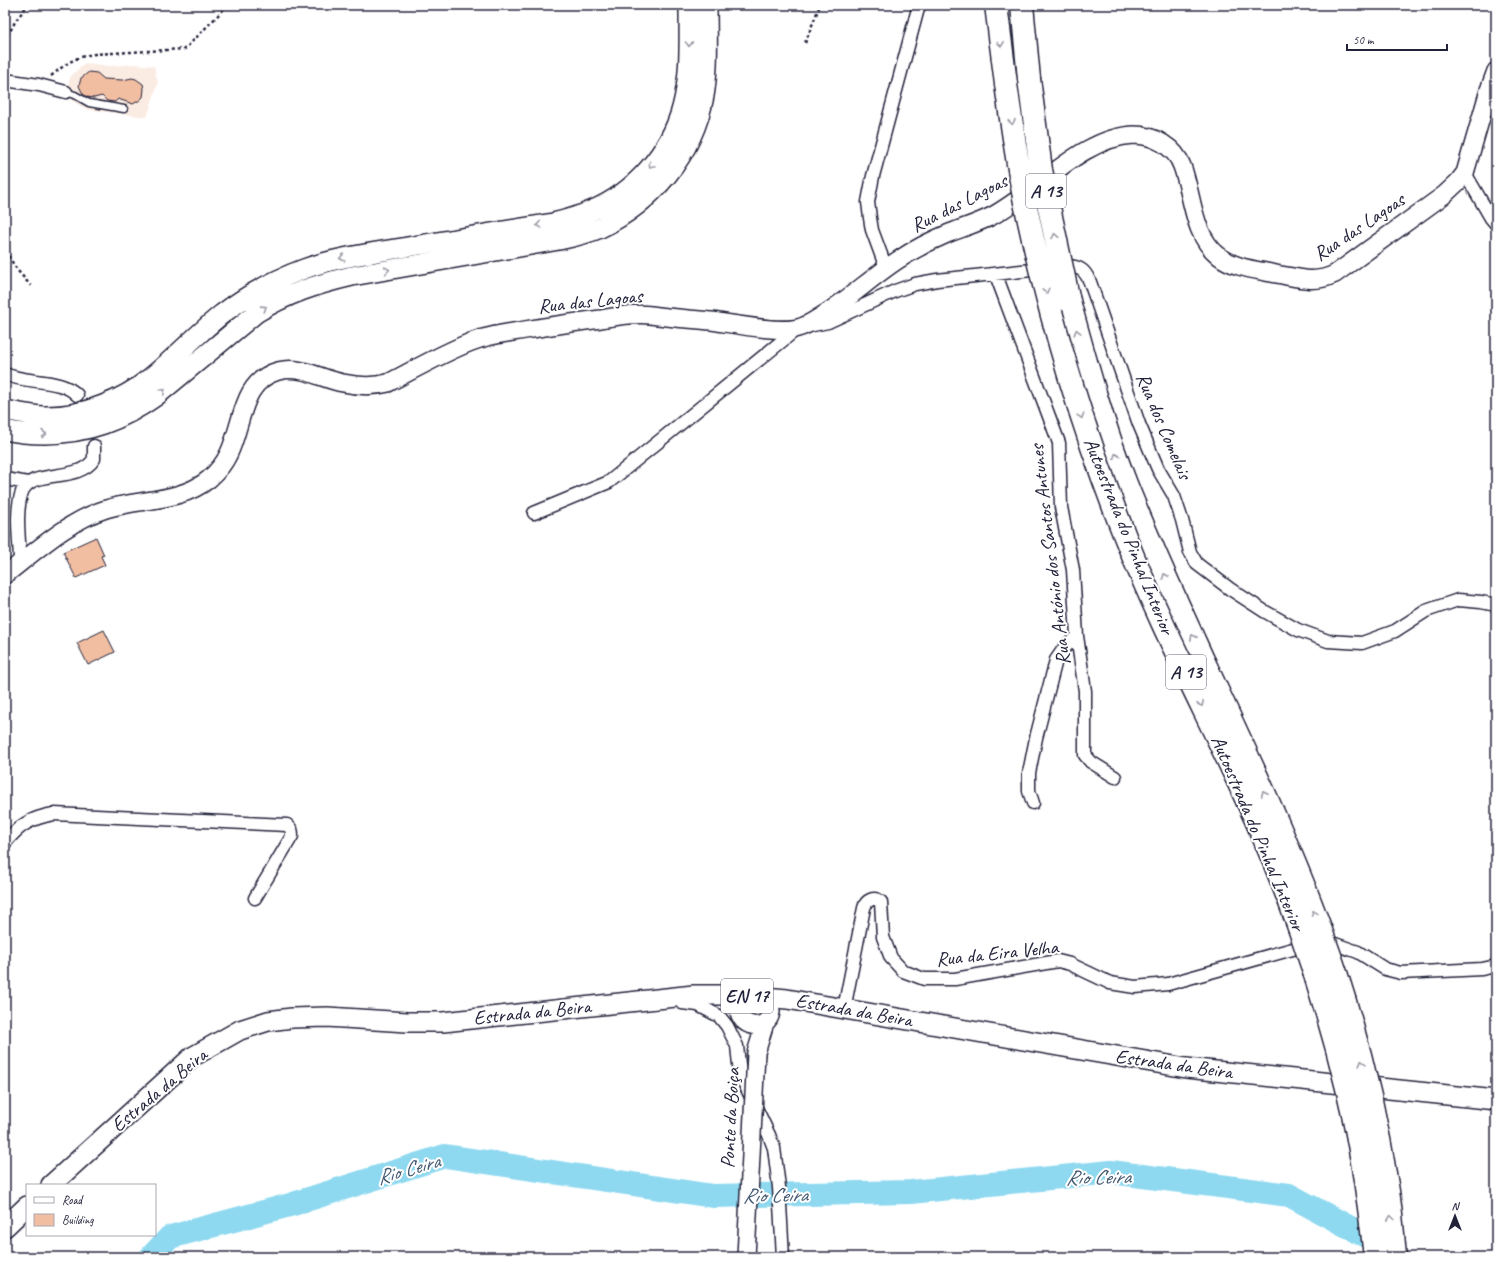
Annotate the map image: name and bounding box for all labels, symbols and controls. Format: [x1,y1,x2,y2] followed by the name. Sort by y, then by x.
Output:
[1347,26,1447,52] scale bar
[1353,32,1375,48] text: 50 m
[685,41,693,47] one-way arrow
[996,41,1005,47] one-way arrow
[1007,119,1016,125] one-way arrow
[649,161,656,168] one-way arrow
[907,167,1013,238] street label: Rua das Lagoas
[1026,174,1066,208] road number: A 13
[1309,186,1411,267] street label: Rua das Lagoas
[536,220,543,229] one-way arrow
[1051,233,1059,239] one-way arrow
[339,254,345,262] one-way arrow
[384,266,390,275] one-way arrow
[537,283,645,319] street label: Rua das Lagoas
[1041,287,1050,294] one-way arrow
[259,306,266,313] one-way arrow
[1074,329,1082,335] one-way arrow
[1130,369,1198,485] street label: Rua dos Comelais
[158,388,166,395] one-way arrow
[1076,412,1085,419] one-way arrow
[41,430,47,438] one-way arrow
[1078,434,1181,640] street label: Autoestrada do Pinhal Interior
[1024,441,1076,667] street label: Rua António dos Santos Antunes
[1113,452,1121,459] one-way arrow
[1161,573,1169,580] one-way arrow
[1190,634,1198,641] one-way arrow
[1166,655,1206,689] road number: A 13
[1196,699,1204,707] one-way arrow
[1205,732,1311,936] street label: Autoestrada do Pinhal Interior
[1261,789,1269,797] one-way arrow
[1310,909,1318,916] one-way arrow
[935,934,1061,972] street label: Rua da Eira Velha
[721,979,773,1013] road number: EN 17
[794,987,916,1033] street label: Estrada da Beira
[472,993,594,1031] street label: Estrada da Beira
[106,1041,213,1137] street label: Estrada da Beira
[1114,1043,1236,1085] street label: Estrada da Beira
[1358,1060,1367,1067] one-way arrow
[715,1066,745,1169] street label: Ponte da Boiça
[373,1147,445,1190] water label: Rio Ceira
[1065,1163,1133,1191] water label: Rio Ceira
[742,1181,810,1209] water label: Rio Ceira
[26,1184,156,1236] legend
[62,1192,84,1208] text: Road
[1435,1196,1475,1236] north arrow
[1452,1199,1461,1213] text: N
[62,1212,94,1228] text: Building
[1387,1215,1396,1221] one-way arrow

